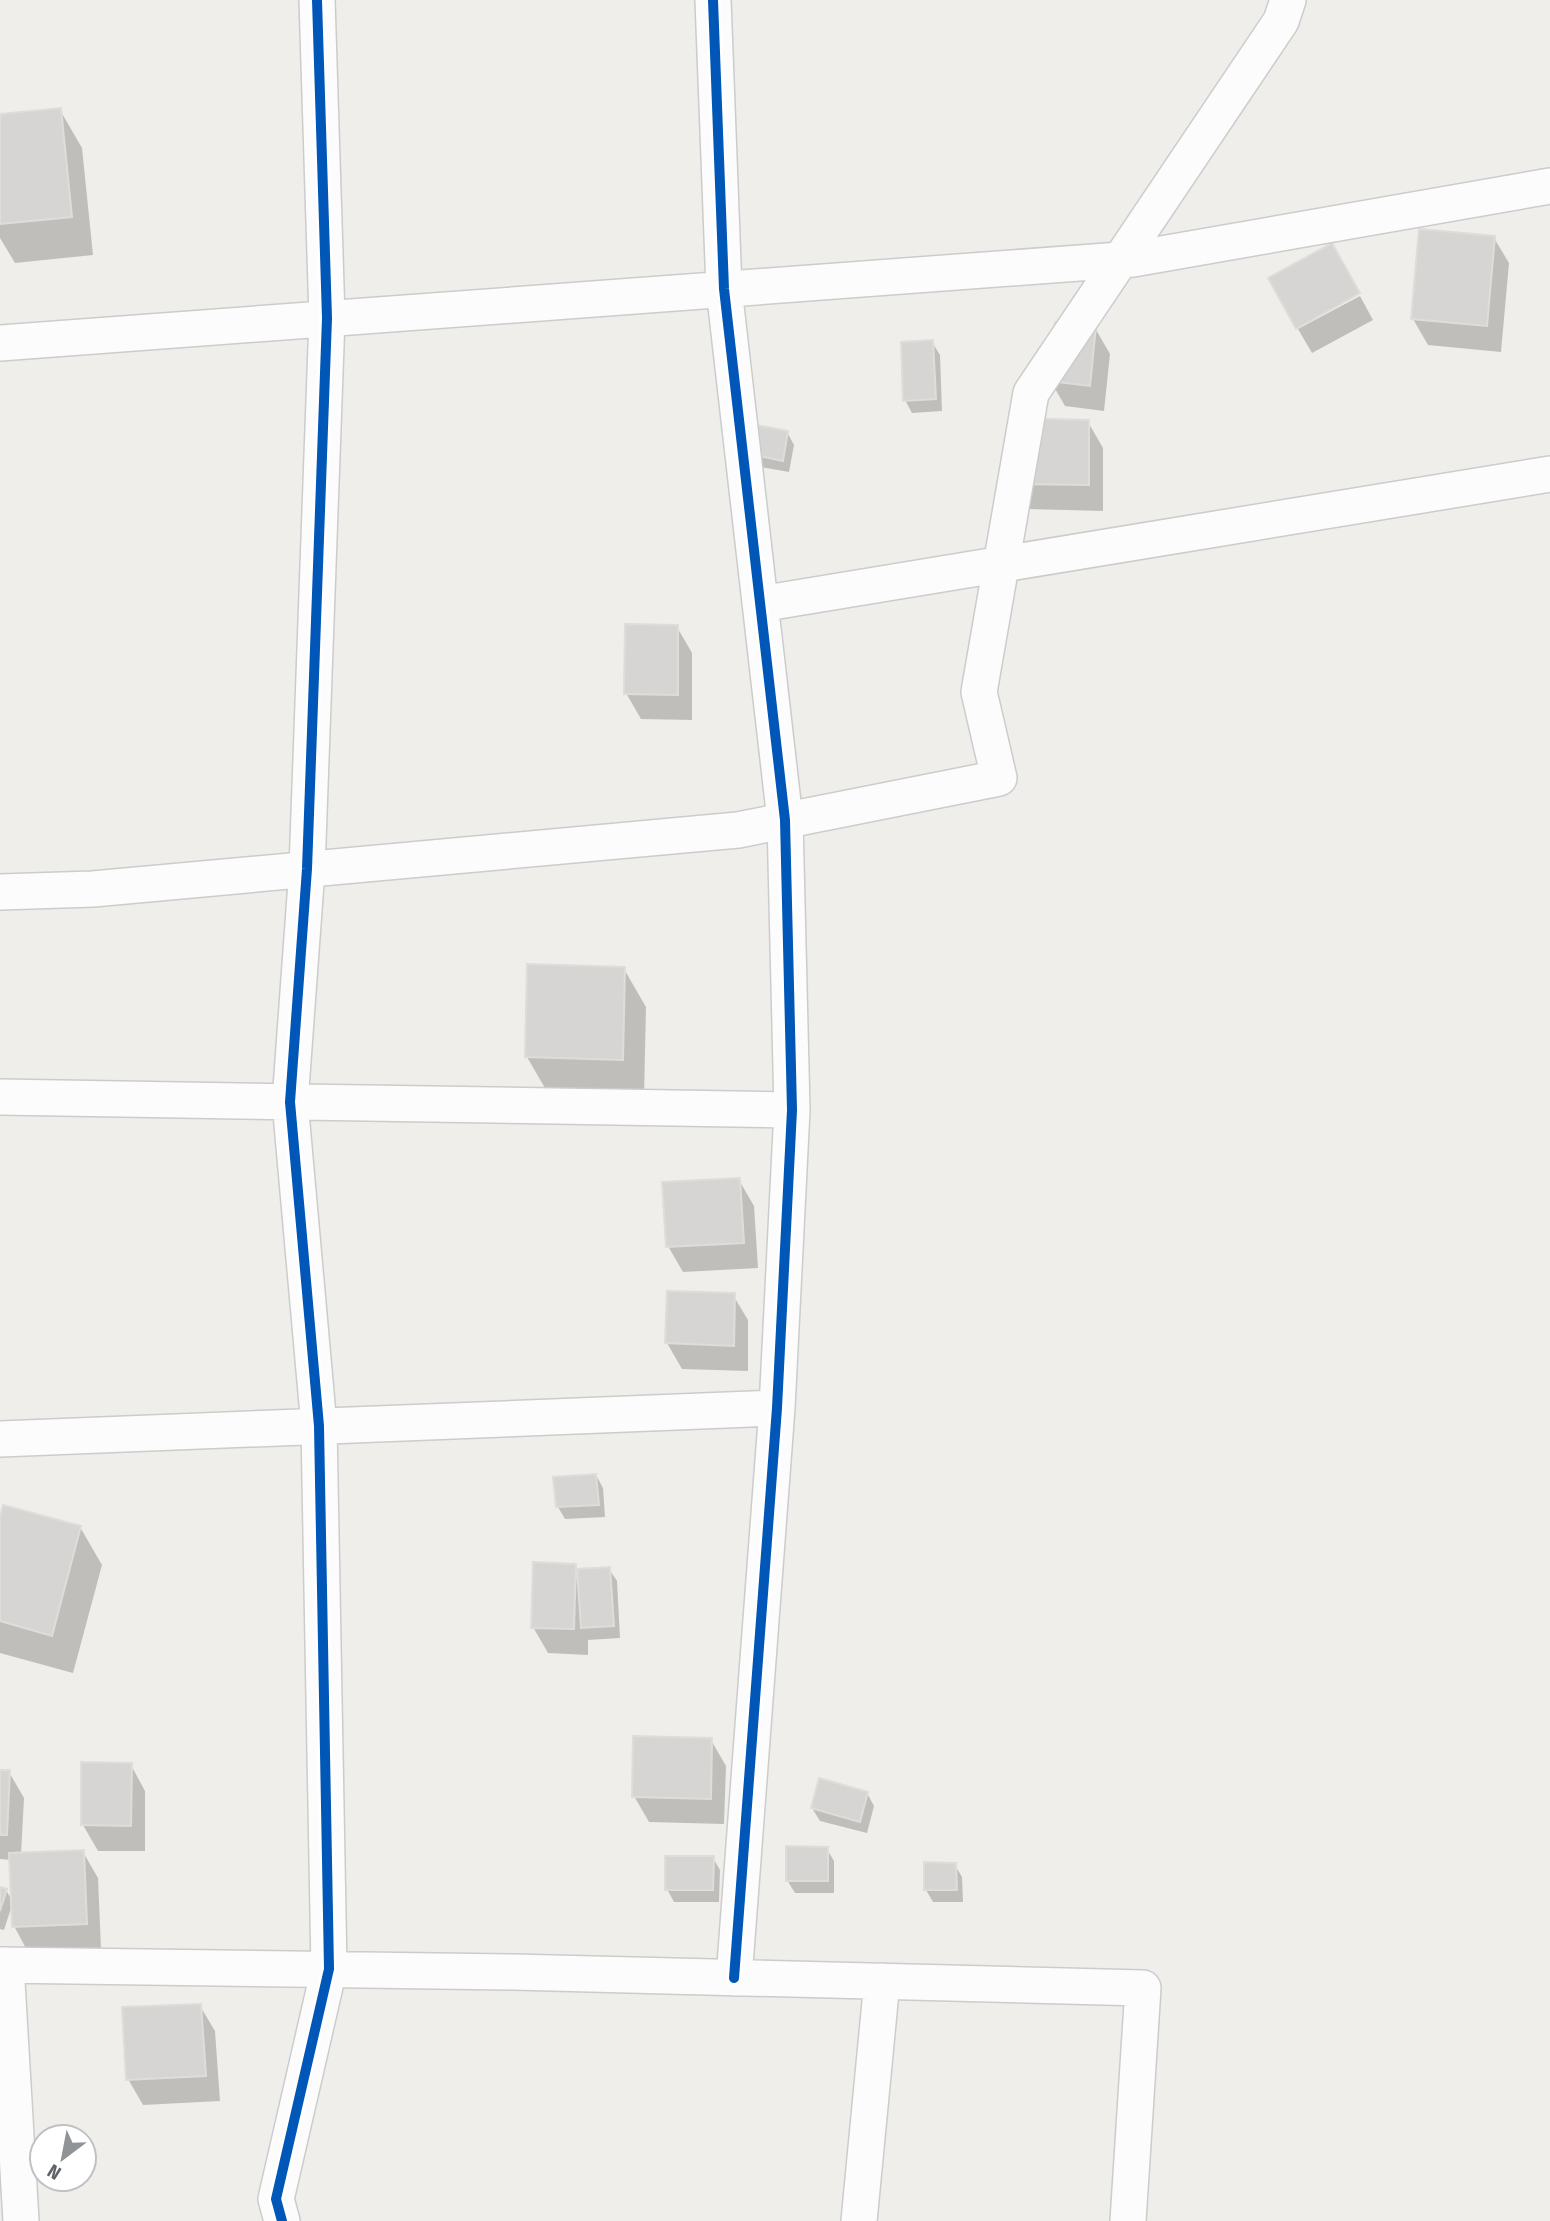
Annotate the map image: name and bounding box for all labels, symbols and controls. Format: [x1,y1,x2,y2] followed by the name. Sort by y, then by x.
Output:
[28,2123,98,2193] north arrow
[43,2159,65,2185] text: N

